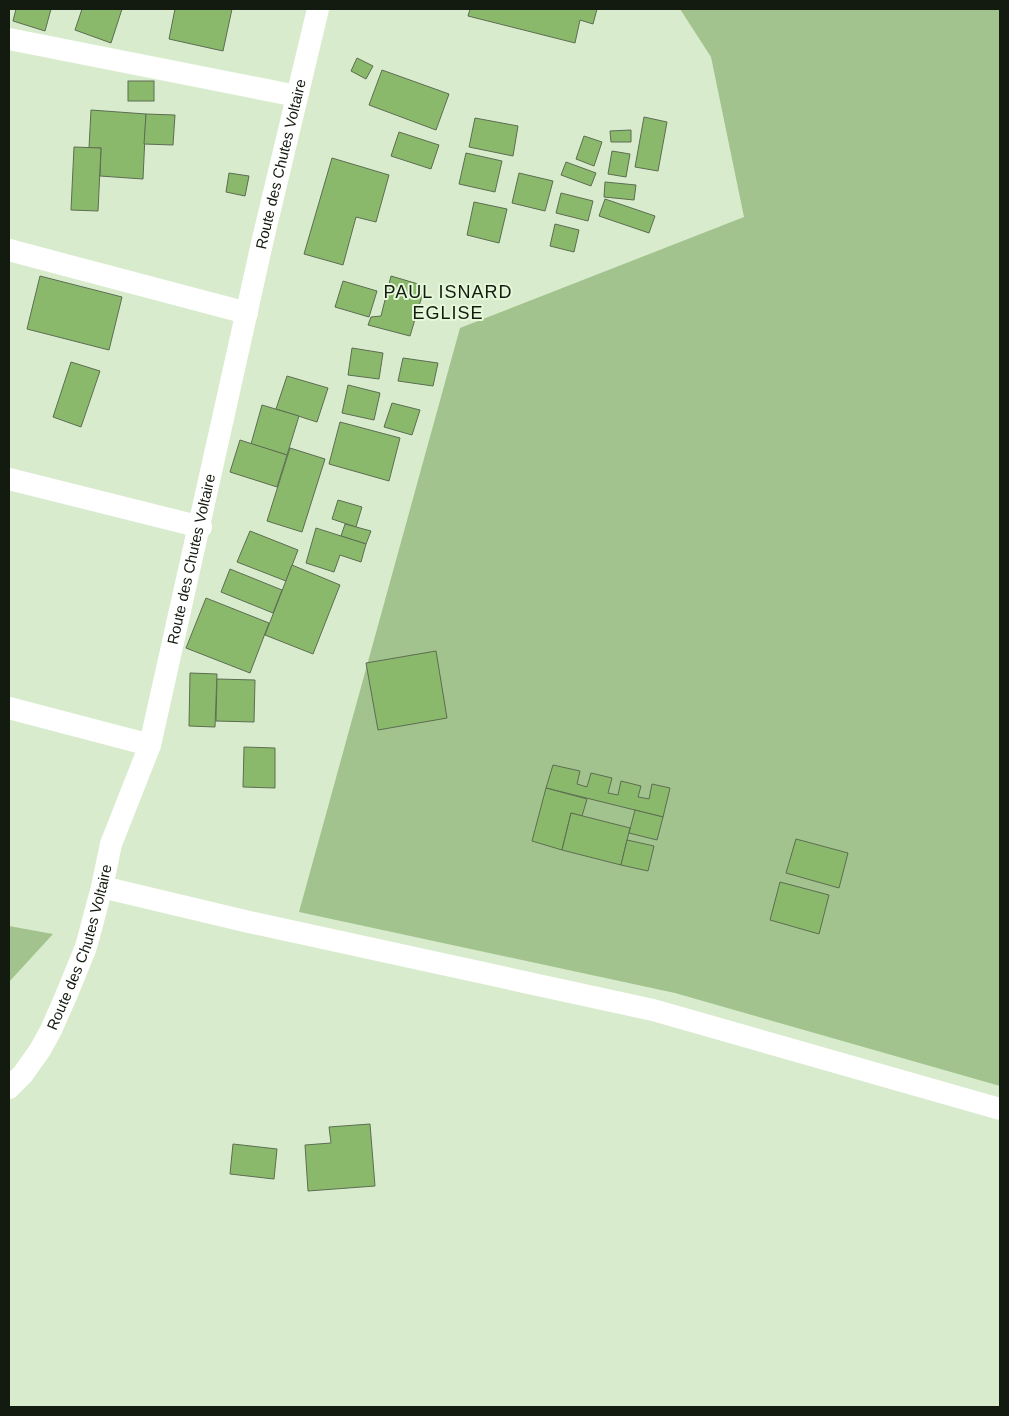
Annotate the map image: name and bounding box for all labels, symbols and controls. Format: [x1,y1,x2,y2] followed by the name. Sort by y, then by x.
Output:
[252,77,309,251] street label: Route des Chutes Voltaire
[383,282,513,323] district label: PAUL ISNARD EGLISE
[164,472,218,646] street label: Route des Chutes Voltaire
[43,863,115,1033] street label: Route des Chutes Voltaire

